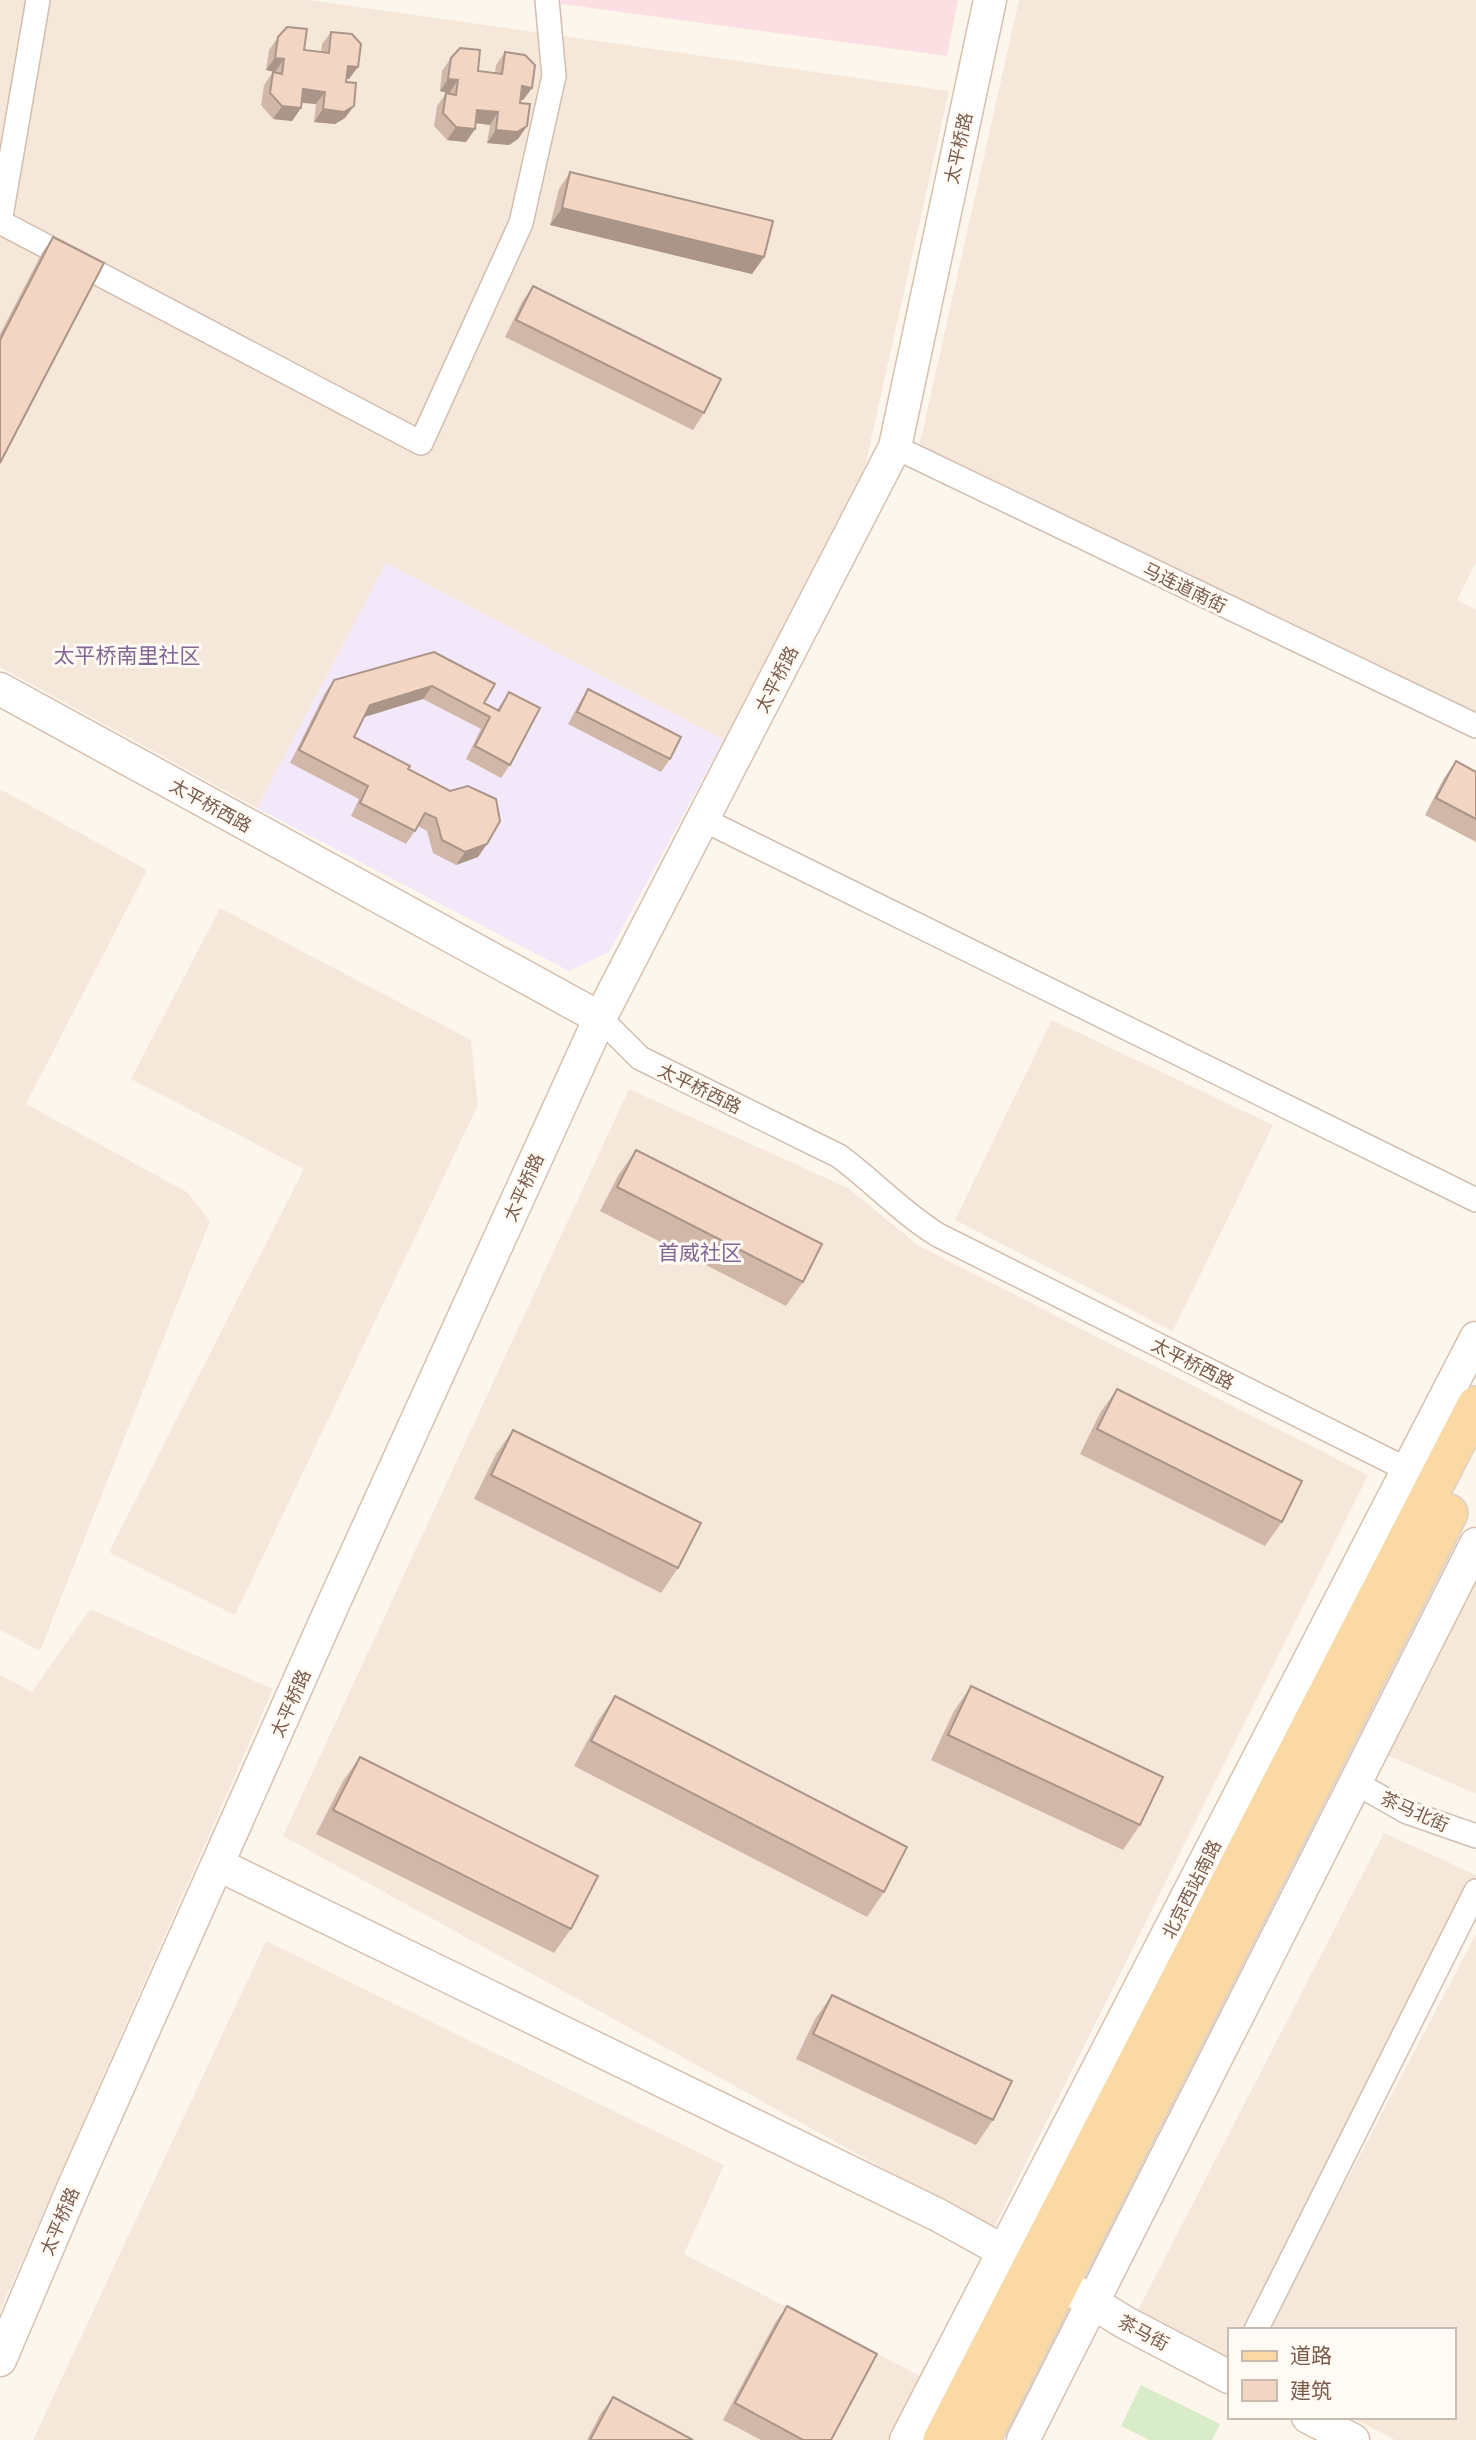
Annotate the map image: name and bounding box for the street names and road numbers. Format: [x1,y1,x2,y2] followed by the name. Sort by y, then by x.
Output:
[940,110,976,186] street label: 太平桥路
[1140,557,1230,617] street label: 马连道南街
[750,642,802,716] street label: 太平桥路
[166,774,256,836] street label: 太平桥西路
[655,1058,745,1118] street label: 太平桥西路
[498,1150,548,1224] street label: 太平桥路
[1148,1333,1238,1393] street label: 太平桥西路
[265,1666,315,1740] street label: 太平桥路
[1378,1786,1452,1836] street label: 茶马北街
[1157,1836,1225,1942] street label: 北京西站南路
[35,2184,83,2258] street label: 太平桥路
[1115,2310,1173,2354] street label: 茶马街

